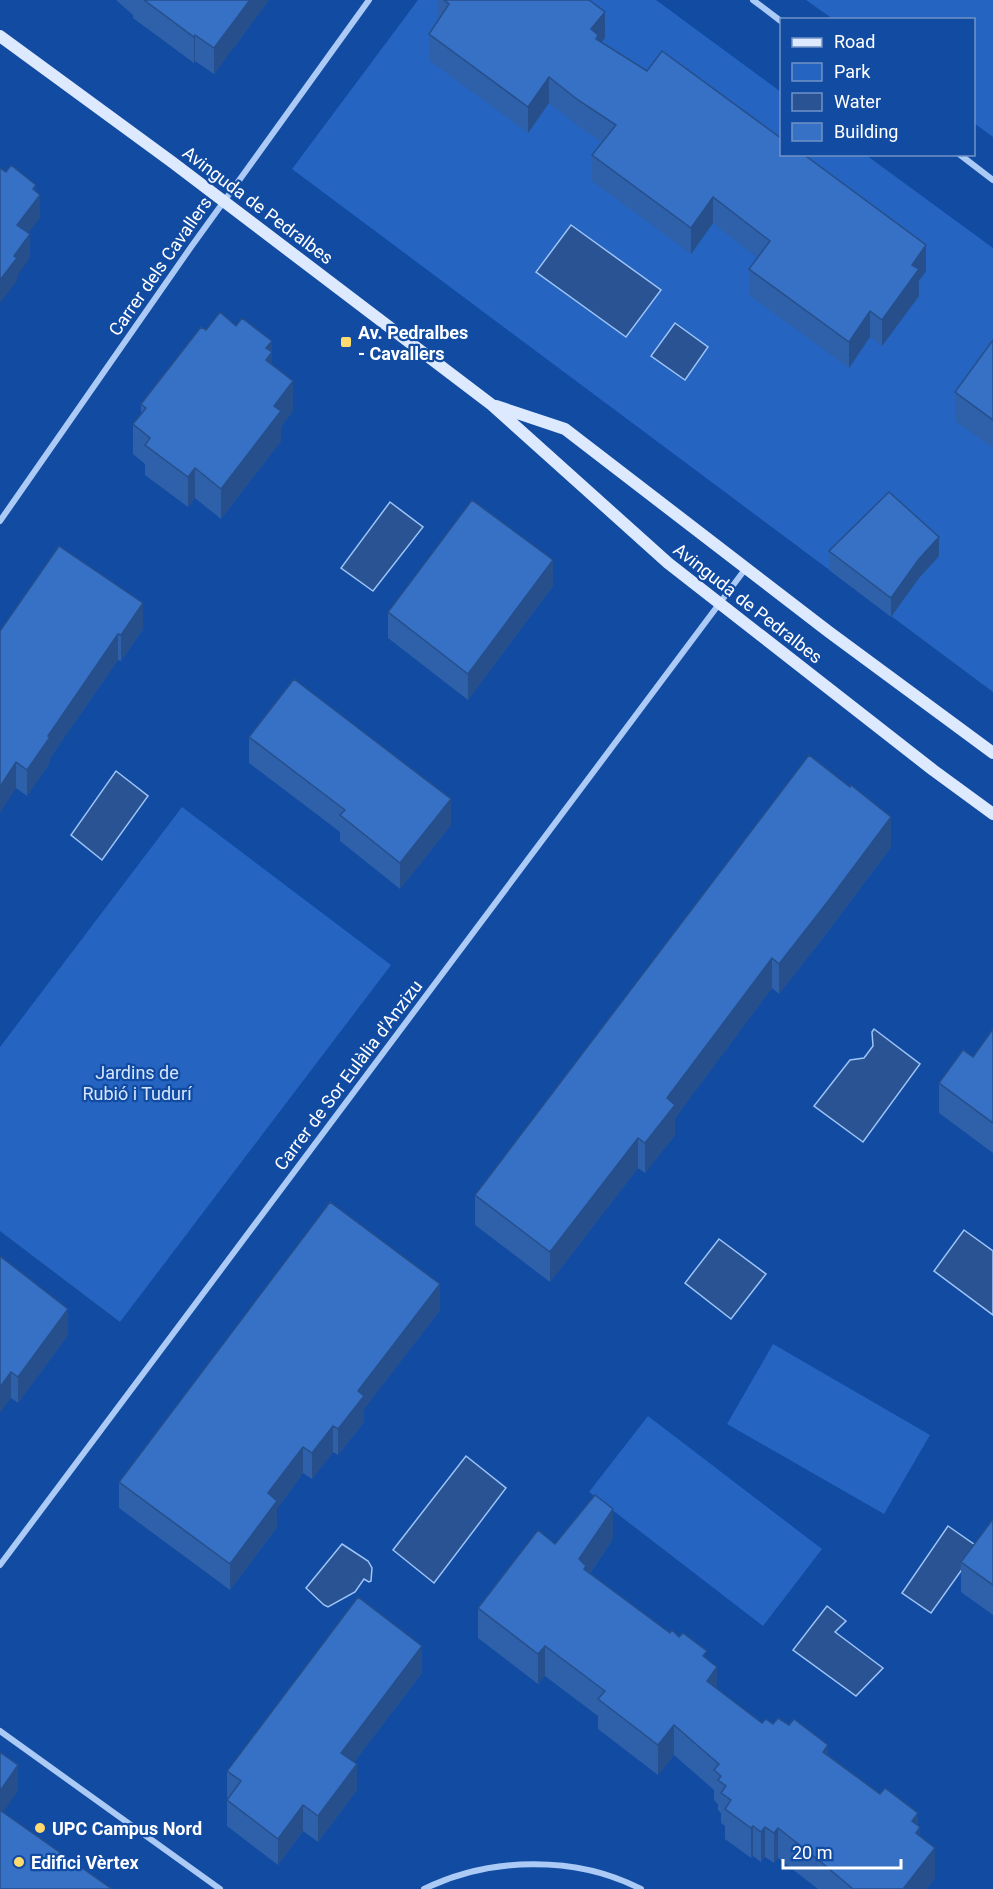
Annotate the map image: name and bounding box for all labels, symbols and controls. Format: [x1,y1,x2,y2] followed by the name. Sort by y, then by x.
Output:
[780,18,975,156] legend
[834,31,875,52] text: Road
[834,61,871,82] text: Park
[834,91,881,112] text: Water
[834,121,898,142] text: Building
[179,142,337,268] street label: Avinguda de Pedralbes
[104,192,216,340] street label: Carrer dels Cavallers
[358,322,468,364] place label: Av. Pedralbes - Cavallers
[339,335,353,349] marker: Av. Pedralbes - Cavallers
[670,538,826,668] street label: Avinguda de Pedralbes
[270,976,426,1174] street label: Carrer de Sor Eulàlia d'Anzizu
[82,1062,192,1104] park label: Jardins de Rubió i Tudurí
[52,1818,202,1839] place label: UPC Campus Nord
[33,1821,47,1835] marker: UPC Campus Nord
[783,1832,902,1870] scale bar
[792,1842,832,1863] text: 20 m
[31,1852,139,1873] place label: Edifici Vèrtex
[12,1855,26,1869] marker: Edifici Vèrtex

